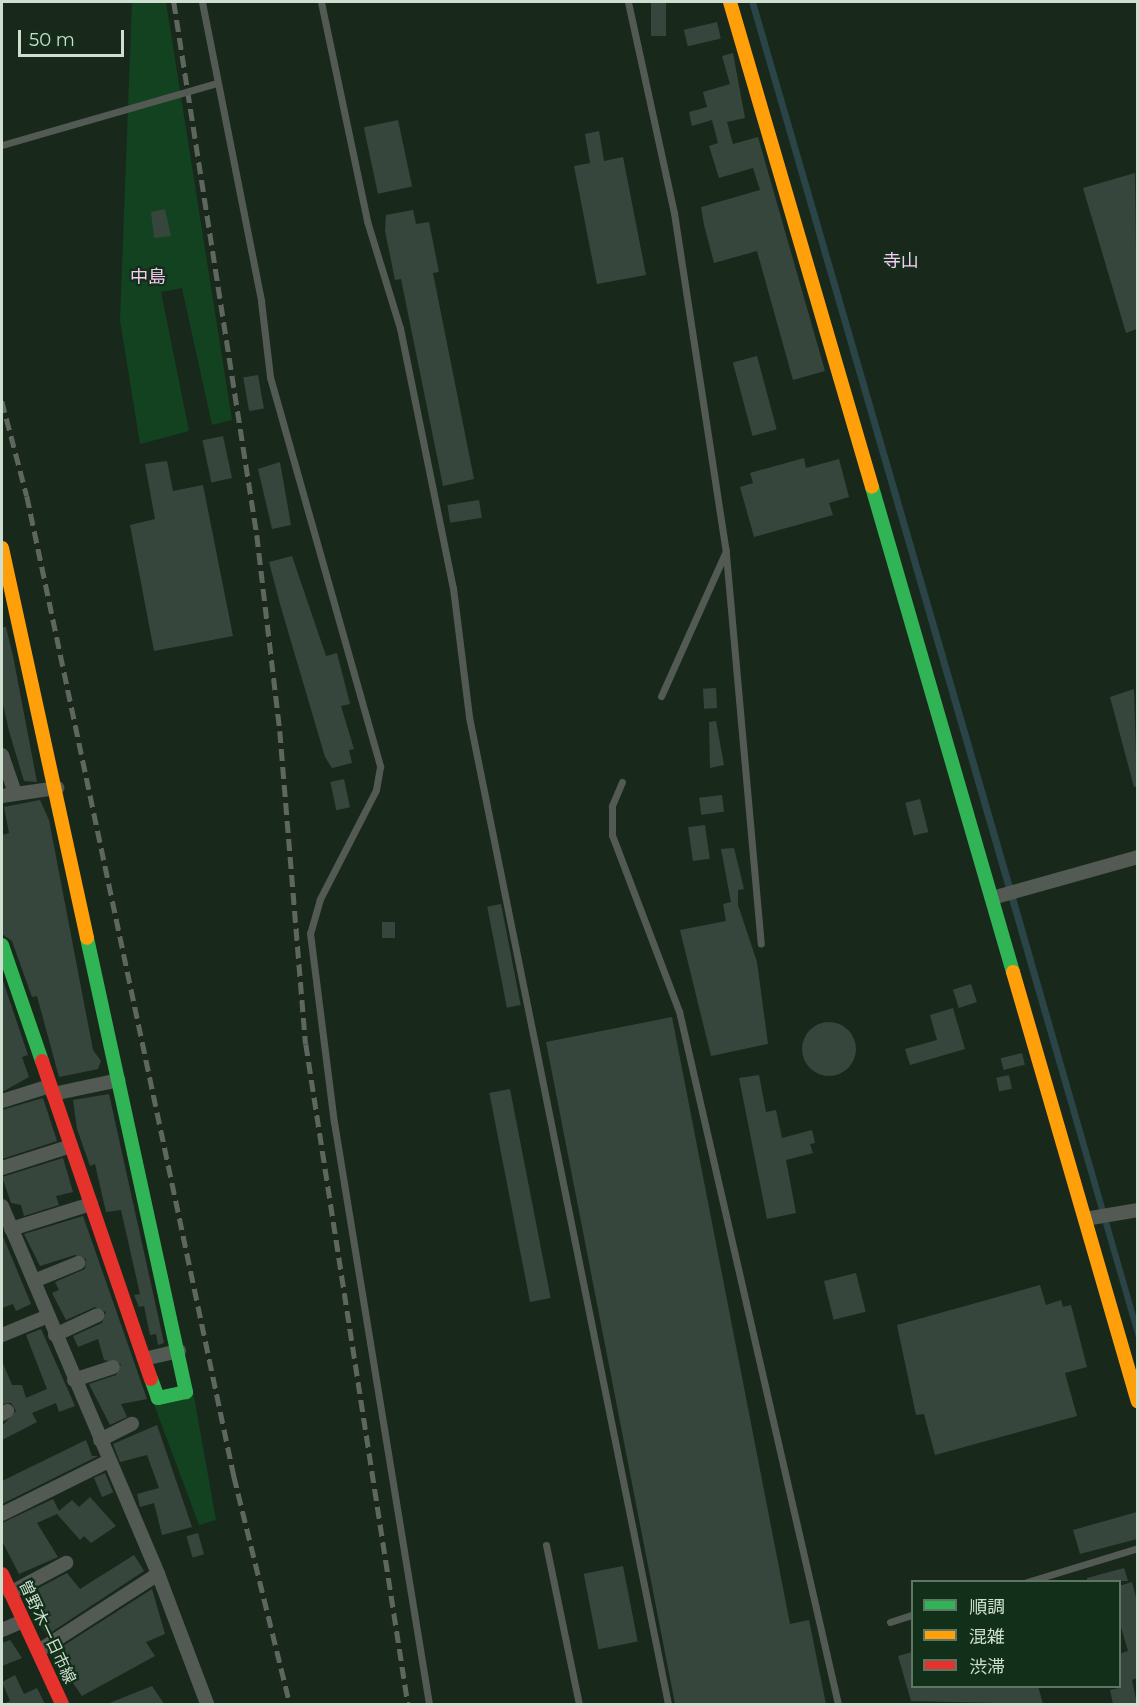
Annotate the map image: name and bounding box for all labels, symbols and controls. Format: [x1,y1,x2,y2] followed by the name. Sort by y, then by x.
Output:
[21,18,128,56] scale bar
[29,29,75,51] text: 50 m
[883,250,919,272] district label: 寺山
[130,266,166,288] district label: 中島
[15,1577,79,1687] street label: 曽野木一日市線
[911,1580,1121,1688] legend
[969,1596,1005,1618] text: 順調
[969,1626,1005,1648] text: 混雑
[969,1656,1005,1678] text: 渋滞

